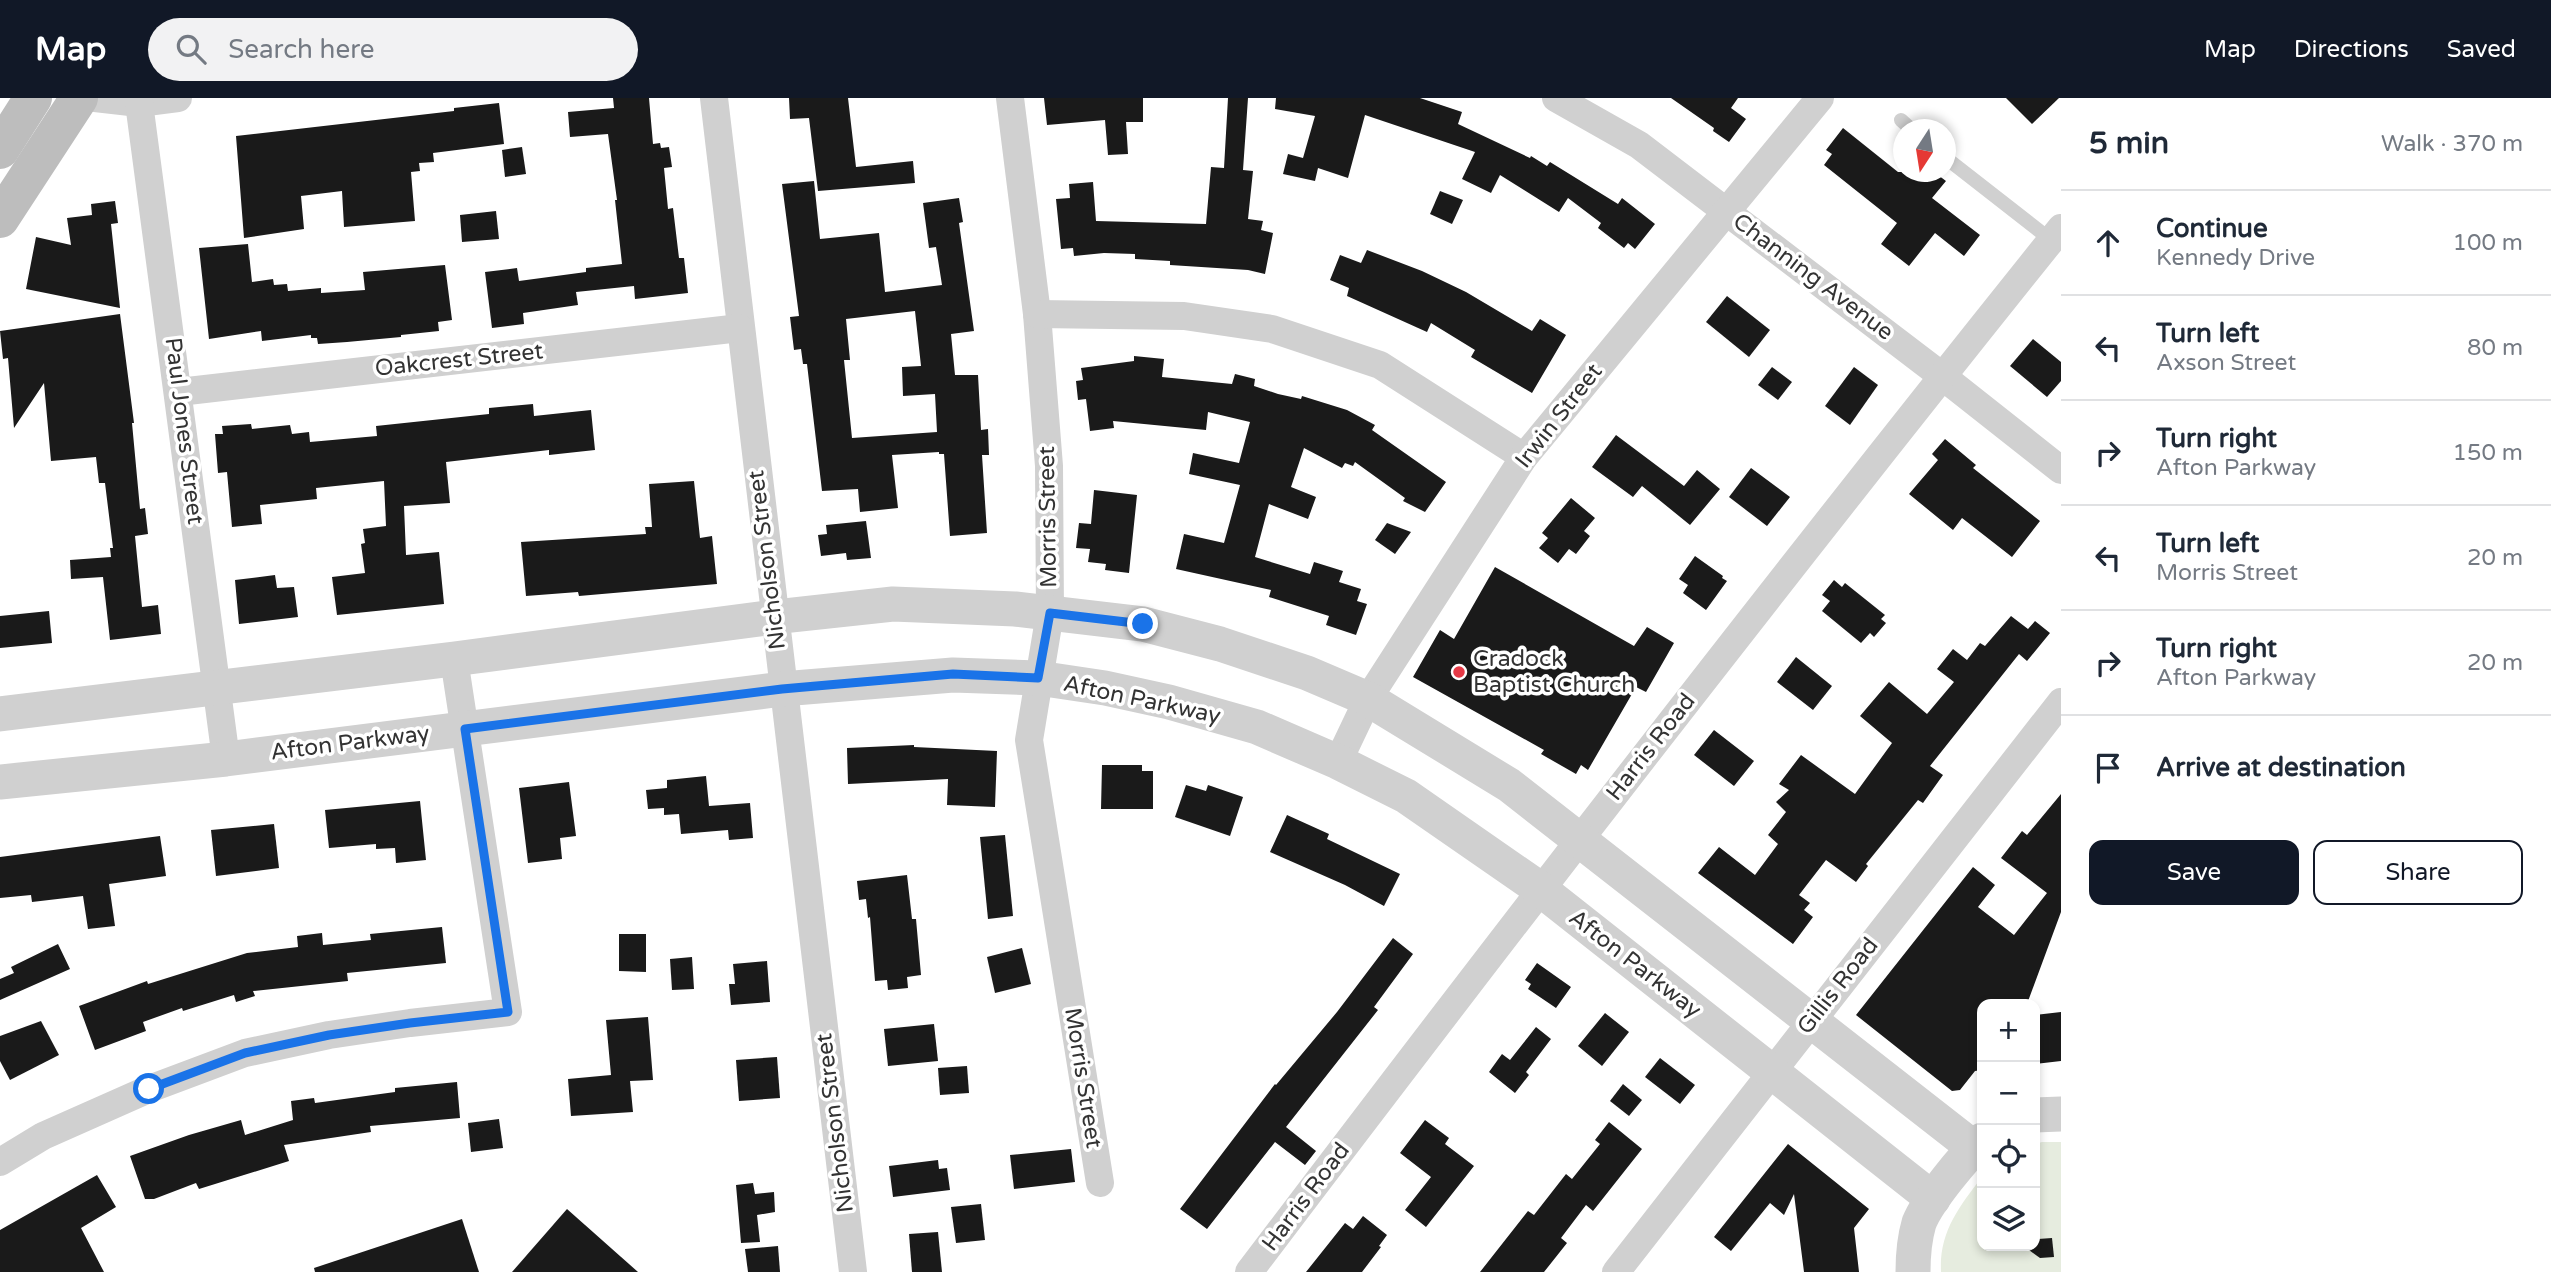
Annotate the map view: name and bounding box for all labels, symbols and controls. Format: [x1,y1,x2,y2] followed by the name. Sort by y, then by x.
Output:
[148,18,638,81] search box
[35,30,106,69] text: Map
[172,30,210,68] icon: search
[228,34,374,65] text: Search here
[2204,35,2256,64] text: Map
[2294,35,2409,64] text: Directions
[2447,35,2516,64] text: Saved
[1893,119,1956,182] north arrow
[2089,125,2169,162] text: 5 min
[2381,130,2523,158] text: Walk · 370 m
[1727,208,1899,346] street label: Channing Avenue
[2156,213,2268,244] text: Continue
[2089,224,2127,262] icon: ahead
[2453,229,2523,257] text: 100 m
[2156,244,2315,272] text: Kennedy Drive
[2156,318,2259,349] text: Turn left
[2089,329,2127,367] icon: left
[2467,334,2523,362] text: 80 m
[159,336,209,526] street label: Paul Jones Street
[374,337,545,383] street label: Oakcrest Street
[2156,349,2296,377] text: Axson Street
[1510,358,1609,474] street label: Irwin Street
[2156,423,2277,454] text: Turn right
[2089,434,2127,472] icon: right
[2453,439,2523,467] text: 150 m
[1033,446,1063,588] street label: Morris Street
[2156,454,2316,482] text: Afton Parkway
[742,468,792,651] street label: Nicholson Street
[2156,528,2259,559] text: Turn left
[2089,539,2127,577] icon: left
[2467,544,2523,572] text: 20 m
[2156,559,2298,587] text: Morris Street
[1127,608,1158,639] route end
[2156,633,2277,664] text: Turn right
[2089,644,2127,682] icon: right
[1473,645,1635,699] place label: Cradock Baptist Church
[2467,649,2523,677] text: 20 m
[1451,664,1467,680] marker: Cradock Baptist Church
[2156,664,2316,692] text: Afton Parkway
[1061,670,1223,730] street label: Afton Parkway
[1600,688,1702,806] street label: Harris Road
[269,719,431,767] street label: Afton Parkway
[2089,749,2127,787] icon: arrive
[2156,752,2406,783] text: Arrive at destination
[2089,840,2299,905] button: Save
[2313,840,2523,905] button: Share
[1563,904,1707,1024] street label: Afton Parkway
[1792,932,1884,1040] street label: Gillis Road
[1977,999,2040,1251] map controls
[1977,999,2040,1062] button: +
[1058,1006,1108,1151] street label: Morris Street
[810,1031,860,1214] street label: Nicholson Street
[1977,1062,2040,1125] button: −
[133,1073,164,1104] route start
[1977,1125,2040,1188] button: locate
[1256,1137,1356,1257] street label: Harris Road
[1977,1188,2040,1251] button: layers

